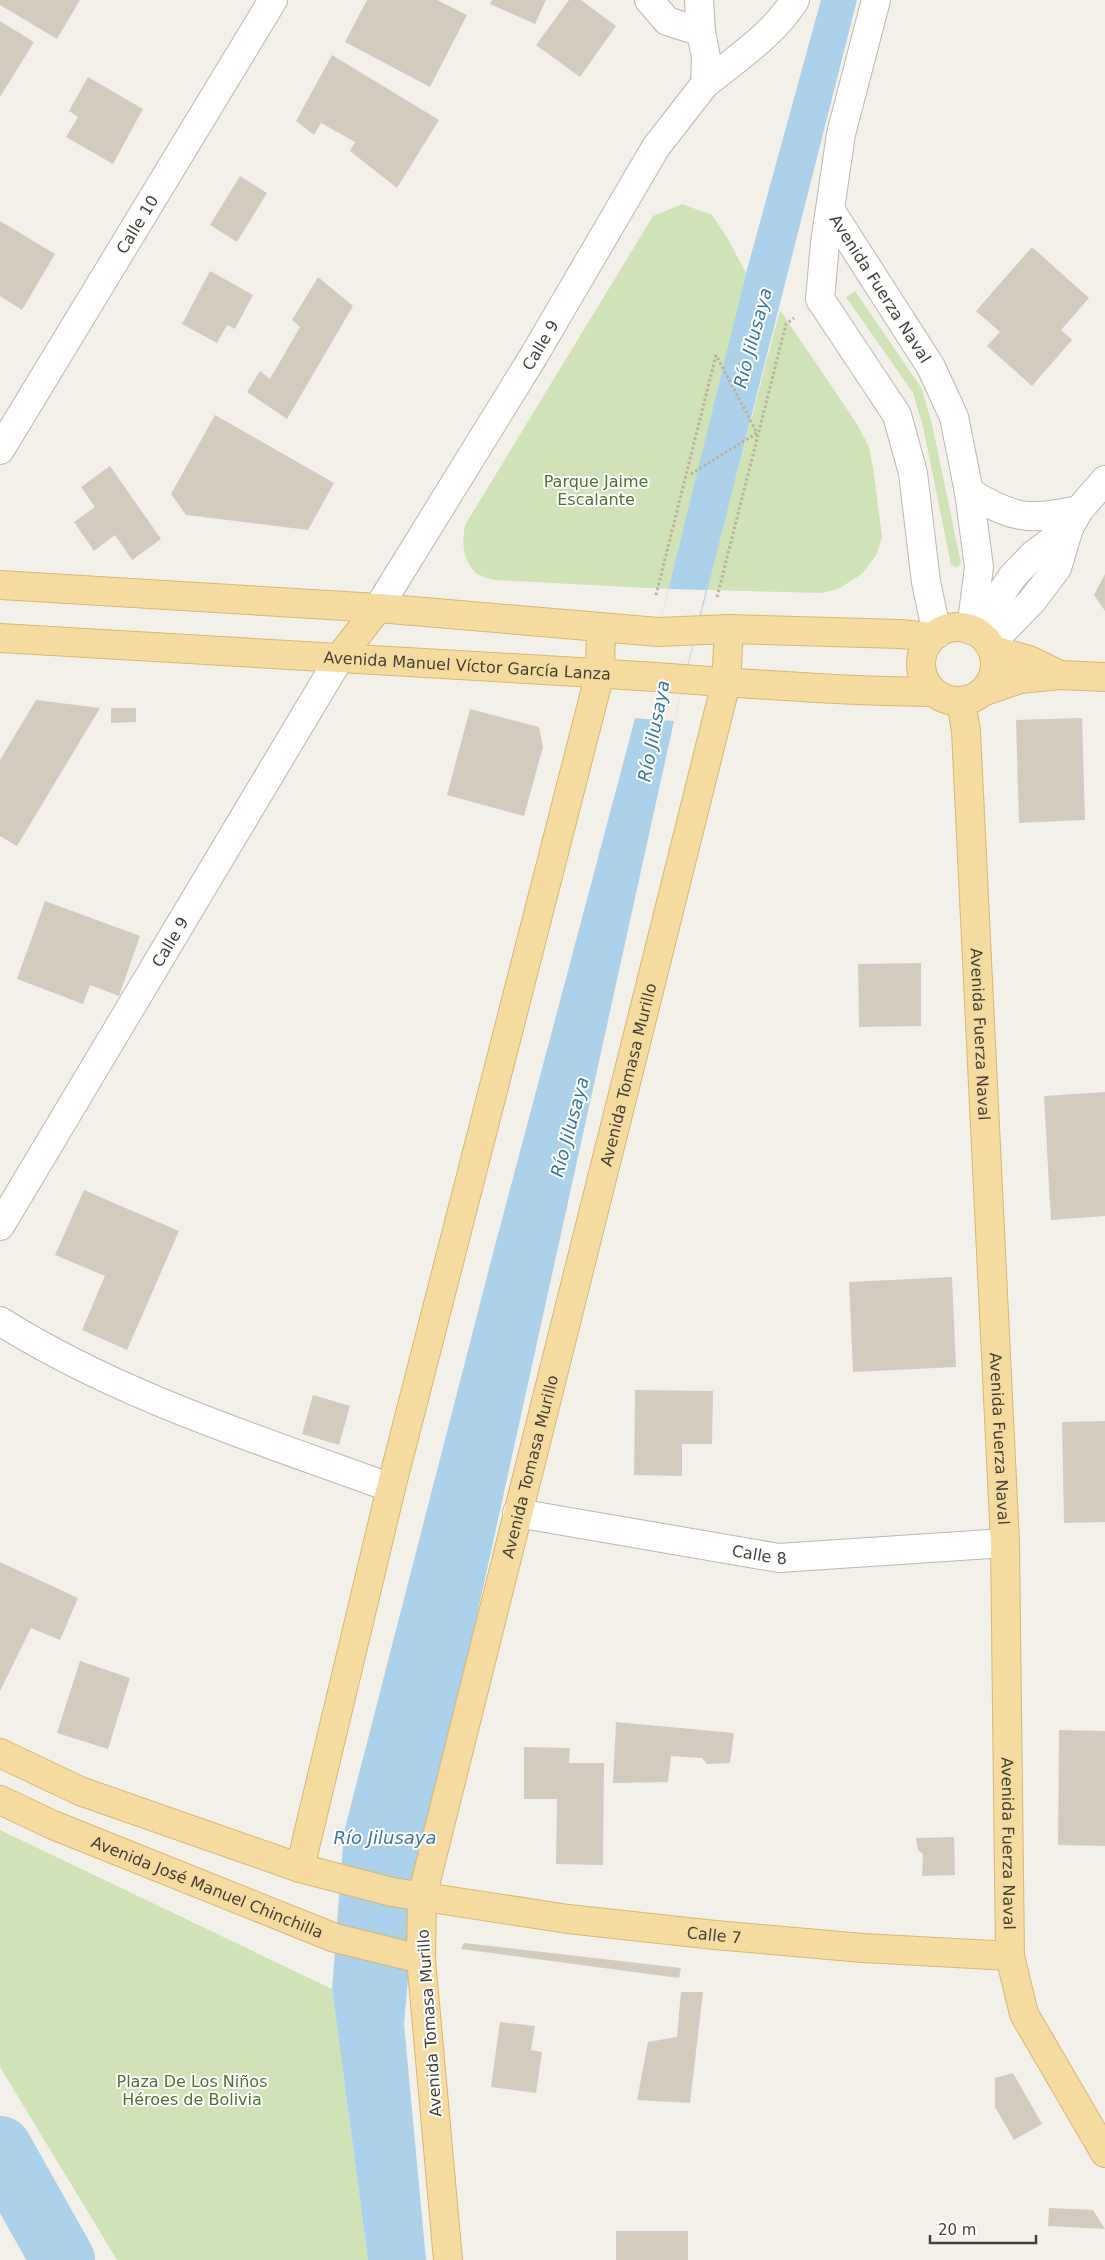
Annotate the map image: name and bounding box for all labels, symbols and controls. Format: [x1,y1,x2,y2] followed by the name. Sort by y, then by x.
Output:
[112,192,162,257] street label: Calle 10
[826,211,935,367] street label: Avenida Fuerza Naval
[729,285,776,390] water label: Río Jilusaya
[518,317,563,374] street label: Calle 9
[544,472,648,509] park label: Parque Jaime Escalante
[323,648,612,684] street label: Avenida Manuel Víctor García Lanza
[633,678,674,783] water label: Río Jilusaya
[148,914,192,971] street label: Calle 9
[966,948,994,1121] street label: Avenida Fuerza Naval
[596,981,660,1168] street label: Avenida Tomasa Murillo
[546,1074,593,1179] water label: Río Jilusaya
[986,1352,1013,1526] street label: Avenida Fuerza Naval
[498,1373,562,1560] street label: Avenida Tomasa Murillo
[731,1541,787,1568] street label: Calle 8
[998,1757,1019,1930] street label: Avenida Fuerza Naval
[333,1827,437,1848] water label: Río Jilusaya
[89,1832,326,1942] street label: Avenida José Manuel Chinchilla
[686,1923,743,1947] street label: Calle 7
[413,1929,446,2117] street label: Avenida Tomasa Murillo
[117,2072,267,2109] park label: Plaza De Los Niños Héroes de Bolivia
[930,2212,1036,2244] scale bar
[938,2221,976,2239] text: 20 m

